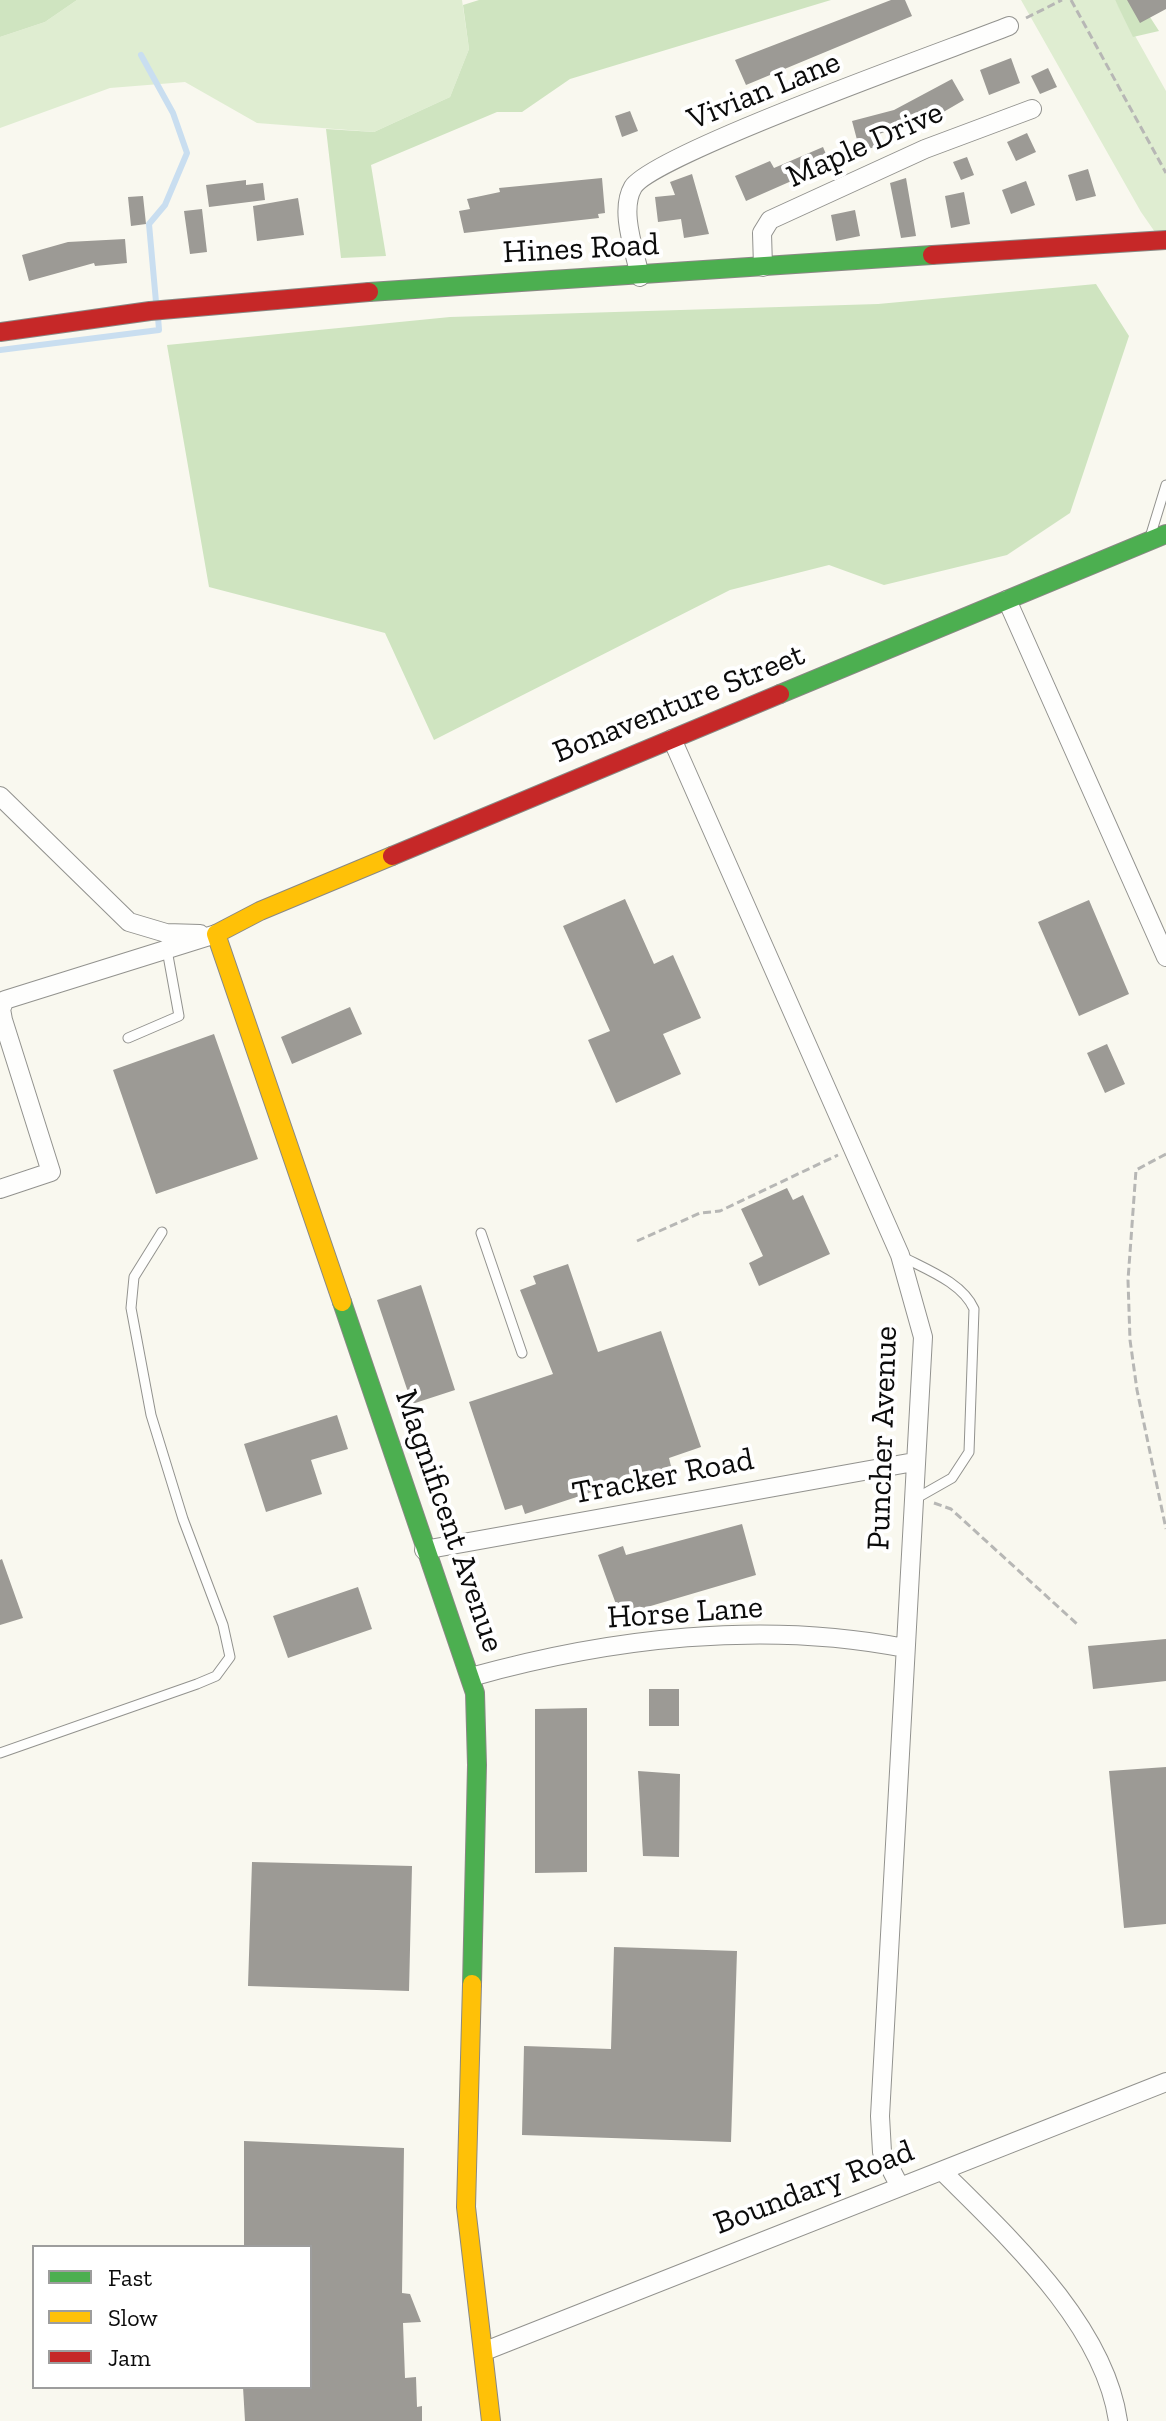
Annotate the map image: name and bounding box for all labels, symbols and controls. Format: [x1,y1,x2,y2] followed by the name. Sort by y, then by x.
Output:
[682,43,846,139] street label: Vivian Lane
[781,93,949,197] street label: Maple Drive
[502,226,660,272] street label: Hines Road
[548,636,810,772] street label: Bonaventure Street
[860,1325,906,1551] street label: Puncher Avenue
[386,1385,512,1657] street label: Magnificent Avenue
[569,1441,757,1513] street label: Tracker Road
[606,1588,764,1638] street label: Horse Lane
[709,2132,919,2244] street label: Boundary Road
[32,2245,312,2389] legend
[108,2263,152,2292] text: Fast
[108,2303,158,2332] text: Slow
[108,2343,151,2372] text: Jam

